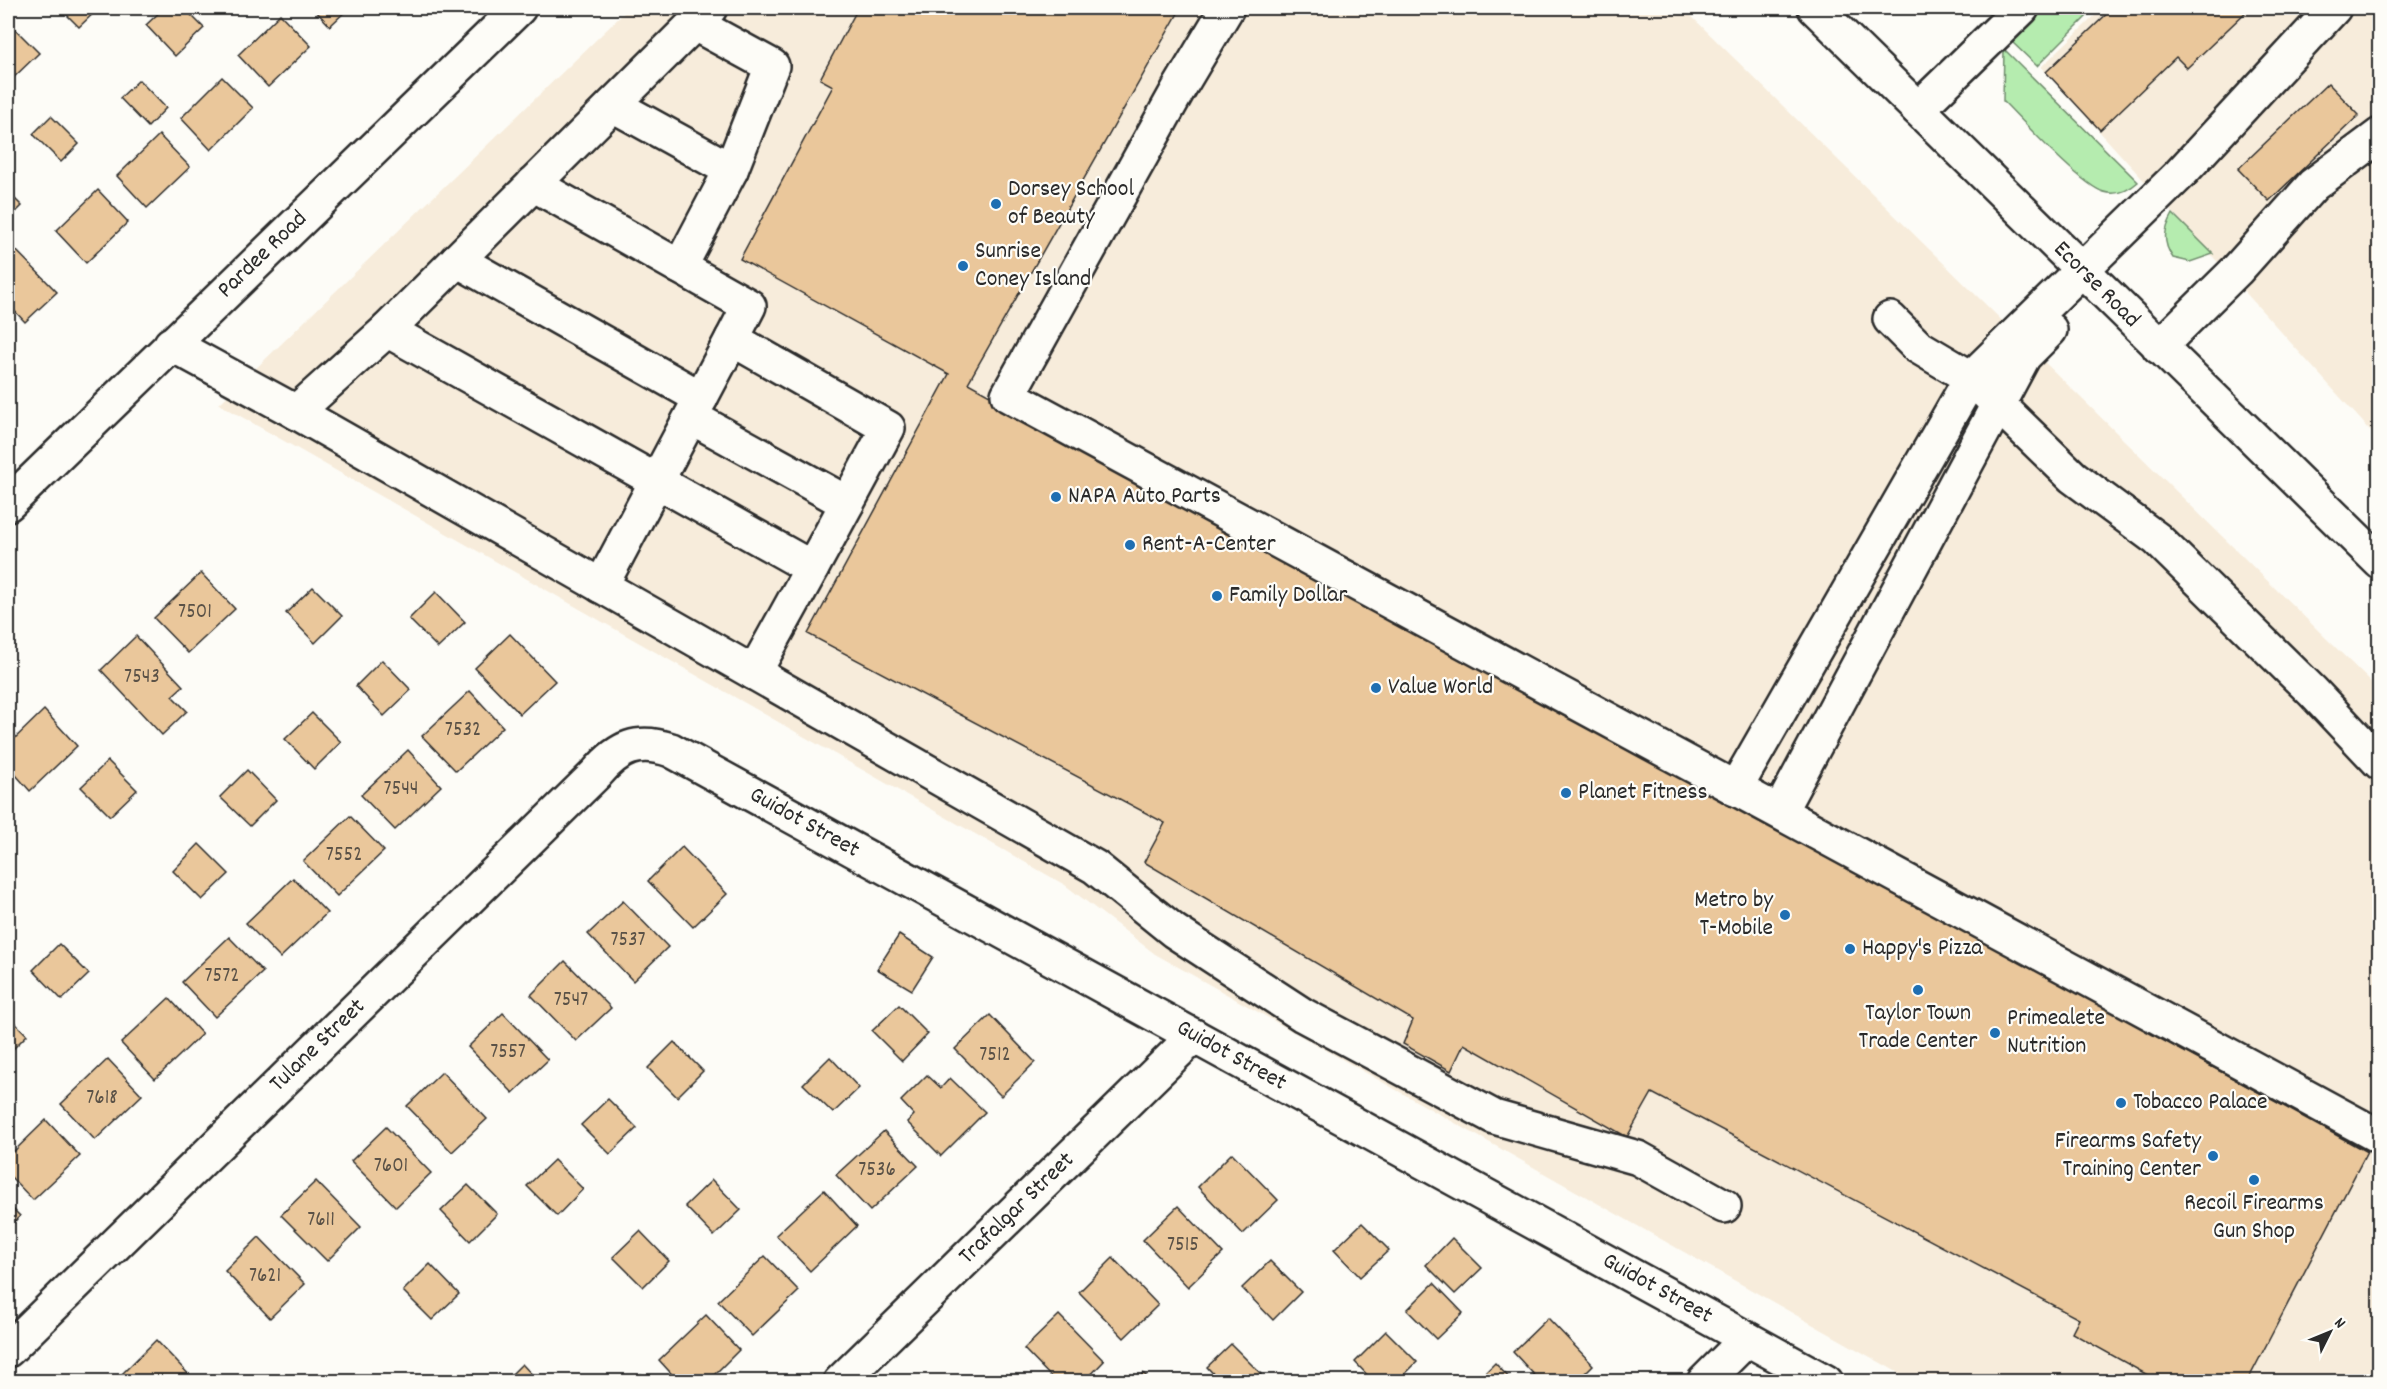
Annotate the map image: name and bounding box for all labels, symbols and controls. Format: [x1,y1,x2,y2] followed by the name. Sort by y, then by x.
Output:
[1008,173,1134,235] place label: Dorsey School of Beauty
[989,197,1003,211] marker: Dorsey School of Beauty
[210,203,316,307] street label: Pardee Road
[2045,234,2147,336] street label: Ecorse Road
[975,235,1091,297] place label: Sunrise Coney Island
[956,259,970,273] marker: Sunrise Coney Island
[1068,480,1221,514] place label: NAPA Auto Parts
[1049,490,1063,504] marker: NAPA Auto Parts
[1142,528,1276,562] place label: Rent-A-Center
[1123,538,1137,552] marker: Rent-A-Center
[1229,579,1348,613] place label: Family Dollar
[1210,589,1224,603] marker: Family Dollar
[178,598,212,628] house number: 7501
[124,663,160,693] house number: 7543
[1388,671,1493,705] place label: Value World
[1369,681,1383,695] marker: Value World
[445,716,481,746] house number: 7532
[383,775,419,805] house number: 7544
[1578,776,1708,810] place label: Planet Fitness
[743,779,865,867] street label: Guidot Street
[1559,786,1573,800] marker: Planet Fitness
[326,841,362,871] house number: 7552
[1694,884,1774,946] place label: Metro by T-Mobile
[1778,908,1792,922] marker: Metro by T-Mobile
[610,926,646,956] house number: 7537
[1862,932,1983,966] place label: Happy's Pizza
[1843,942,1857,956] marker: Happy's Pizza
[205,962,240,992] house number: 7572
[1911,983,1925,997] marker: Taylor Town Trade Center
[554,986,588,1016] house number: 7547
[262,991,374,1101] street label: Tulane Street
[1859,997,1978,1059] place label: Taylor Town Trade Center
[2007,1002,2105,1064] place label: Primealete Nutrition
[1170,1012,1292,1100] street label: Guidot Street
[1988,1026,2002,1040] marker: Primealete Nutrition
[490,1038,526,1068] house number: 7557
[979,1041,1011,1071] house number: 7512
[86,1084,118,1114] house number: 7618
[2133,1086,2268,1120] place label: Tobacco Palace
[2114,1096,2128,1110] marker: Tobacco Palace
[2055,1125,2202,1187] place label: Firearms Safety Training Center
[951,1145,1083,1273] street label: Trafalgar Street
[2206,1149,2220,1163] marker: Firearms Safety Training Center
[374,1152,408,1182] house number: 7601
[858,1156,896,1186] house number: 7536
[2247,1173,2261,1187] marker: Recoil Firearms Gun Shop
[2184,1187,2324,1249] place label: Recoil Firearms Gun Shop
[307,1206,335,1236] house number: 7611
[1167,1231,1199,1261] house number: 7515
[1596,1245,1718,1333] street label: Guidot Street
[249,1262,281,1292] house number: 7621
[2300,1302,2360,1362] north arrow
[2328,1313,2350,1334] text: N

